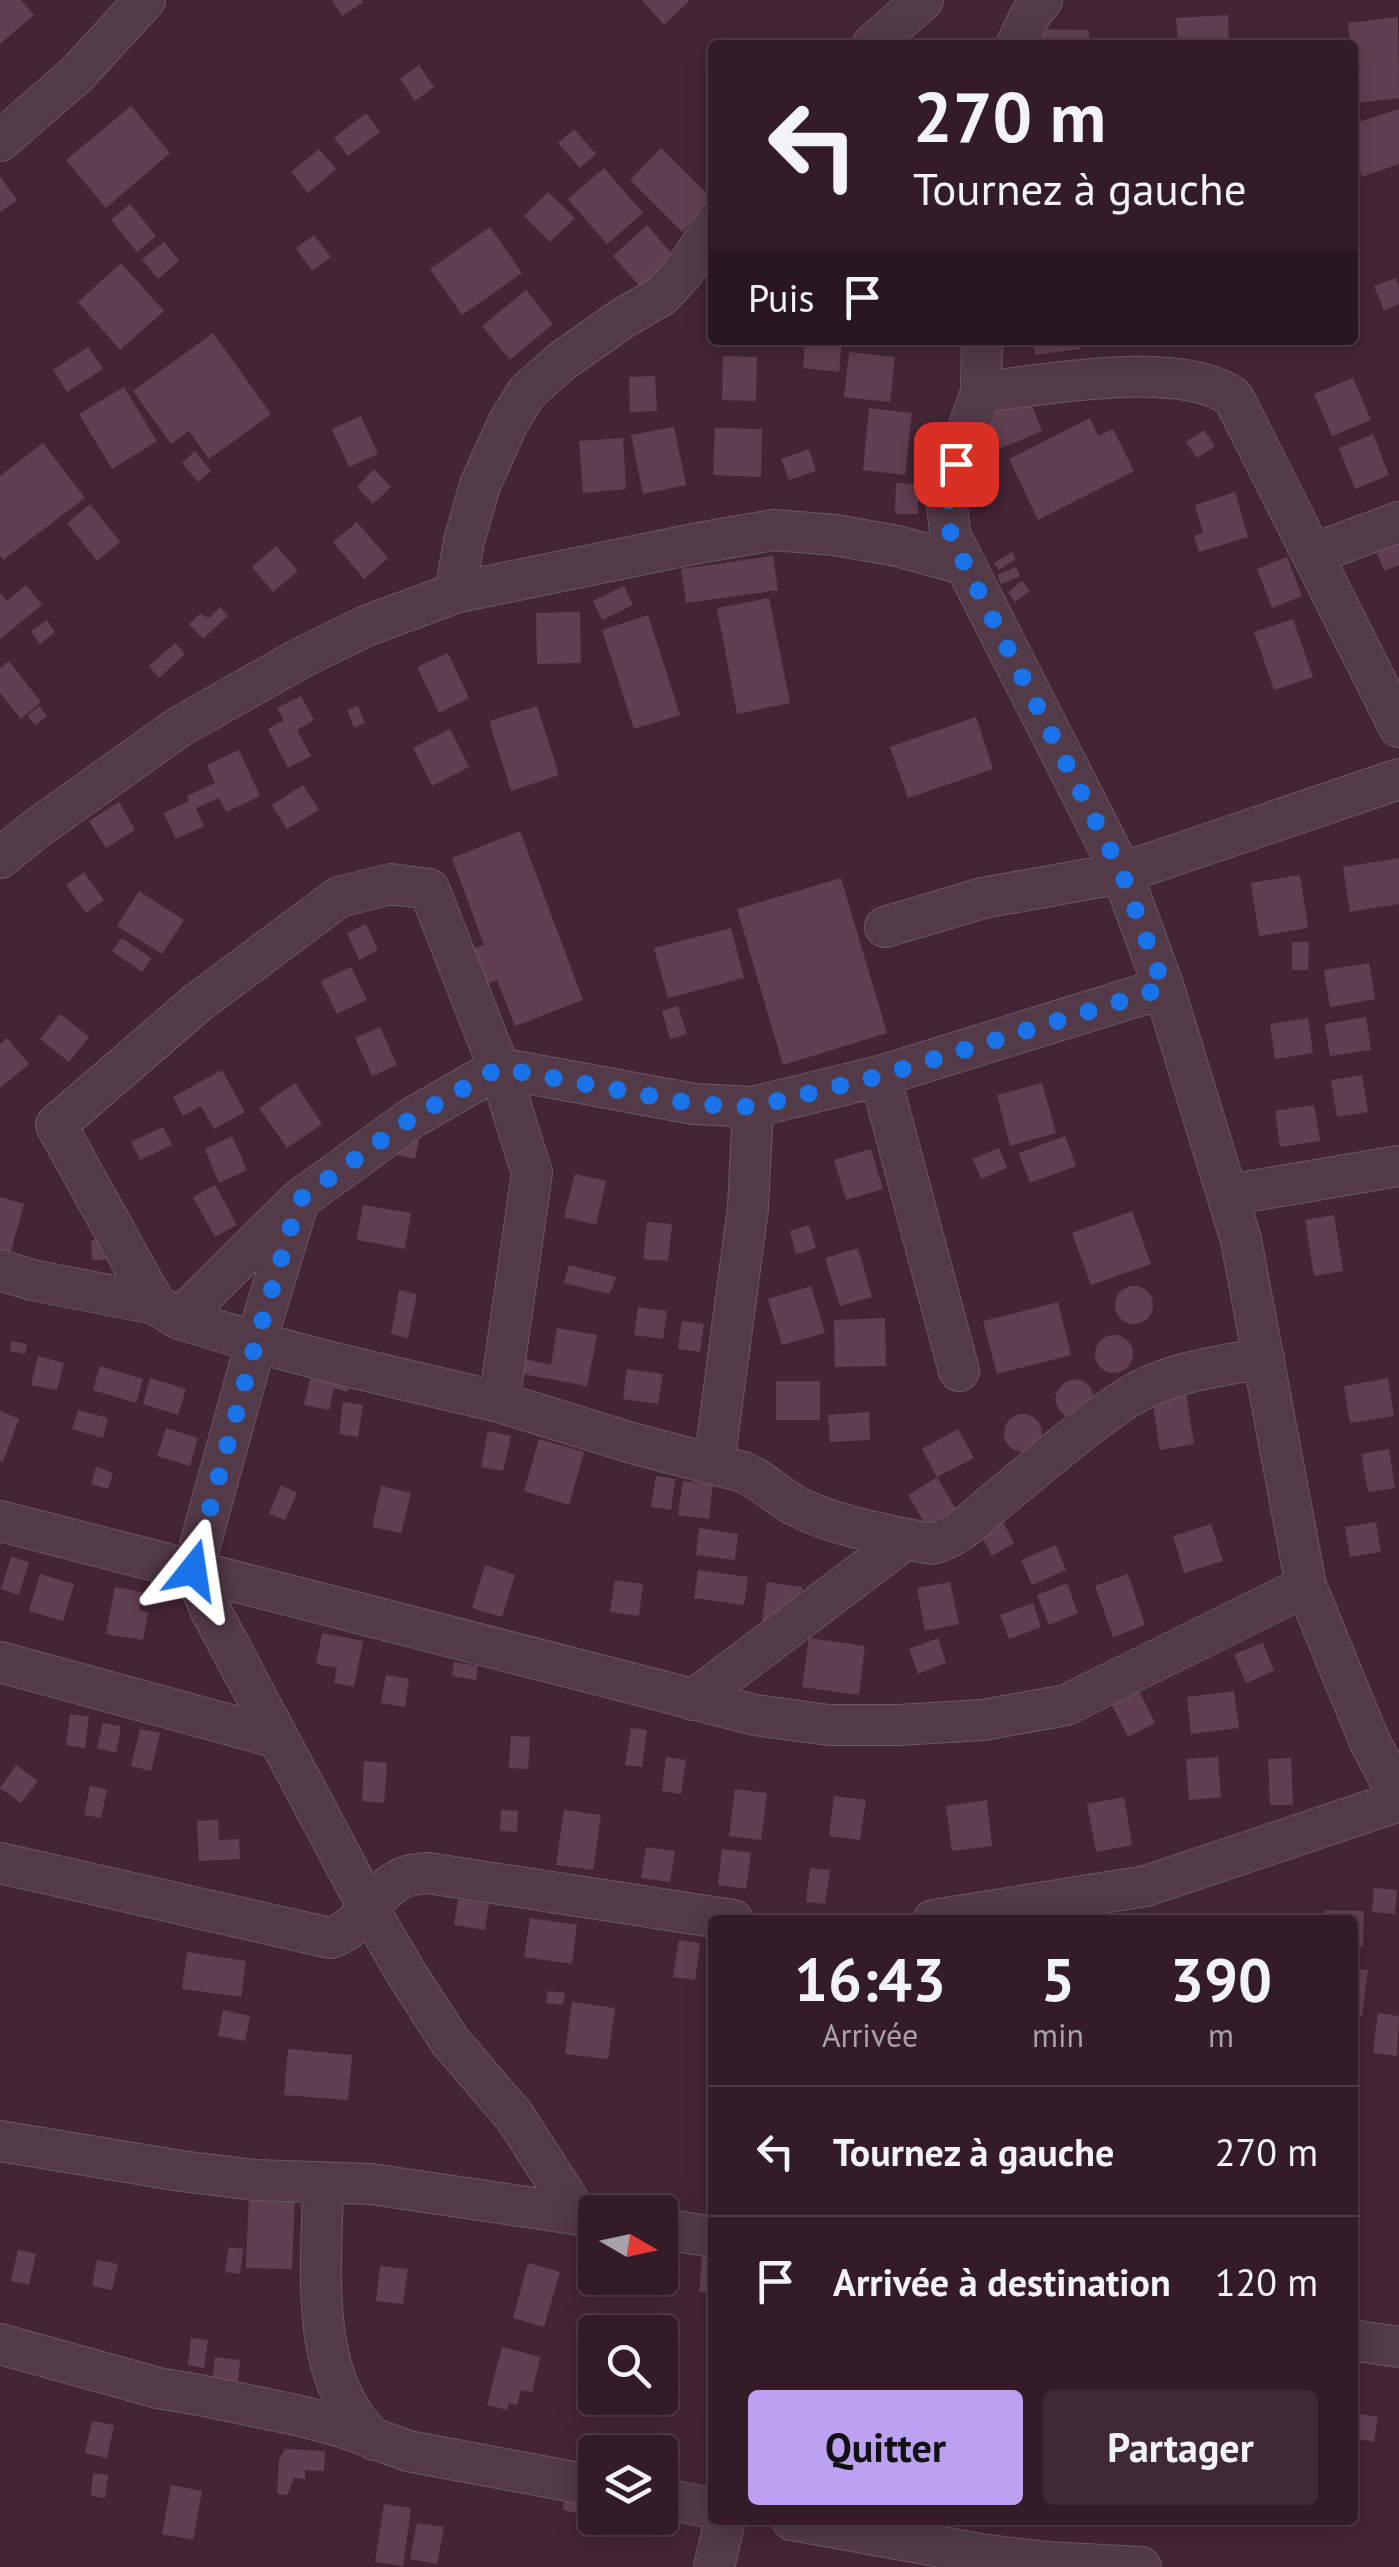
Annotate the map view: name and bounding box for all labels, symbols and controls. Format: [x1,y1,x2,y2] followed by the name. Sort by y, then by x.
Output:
[913,71,1106,161] text: 270 m
[748,80,878,210] icon: left
[913,159,1247,217] text: Tournez à gauche
[835,270,890,325] icon: arrive
[748,273,815,322] text: Puis
[914,422,999,507] pin
[929,437,984,492] icon: arrive
[141,1518,245,1622] position arrow
[794,1940,946,2018] text: 16:43
[1041,1940,1075,2018] text: 5
[1170,1940,1272,2018] text: 390
[822,2014,918,2056] text: Arrivée
[1032,2014,1084,2056] text: min
[1208,2014,1234,2056] text: m
[748,2124,803,2179] icon: left
[833,2127,1114,2176] text: Tournez à gauche
[1215,2127,1318,2176] text: 270 m
[578,2195,678,2295] north arrow
[578,2195,678,2535] map controls
[748,2254,803,2309] icon: arrive
[833,2257,1171,2306] text: Arrivée à destination
[1215,2257,1318,2306] text: 120 m
[578,2315,678,2415] button: search
[748,2390,1023,2505] button: Quitter
[1043,2390,1318,2505] button: Partager
[578,2435,678,2535] button: layers

